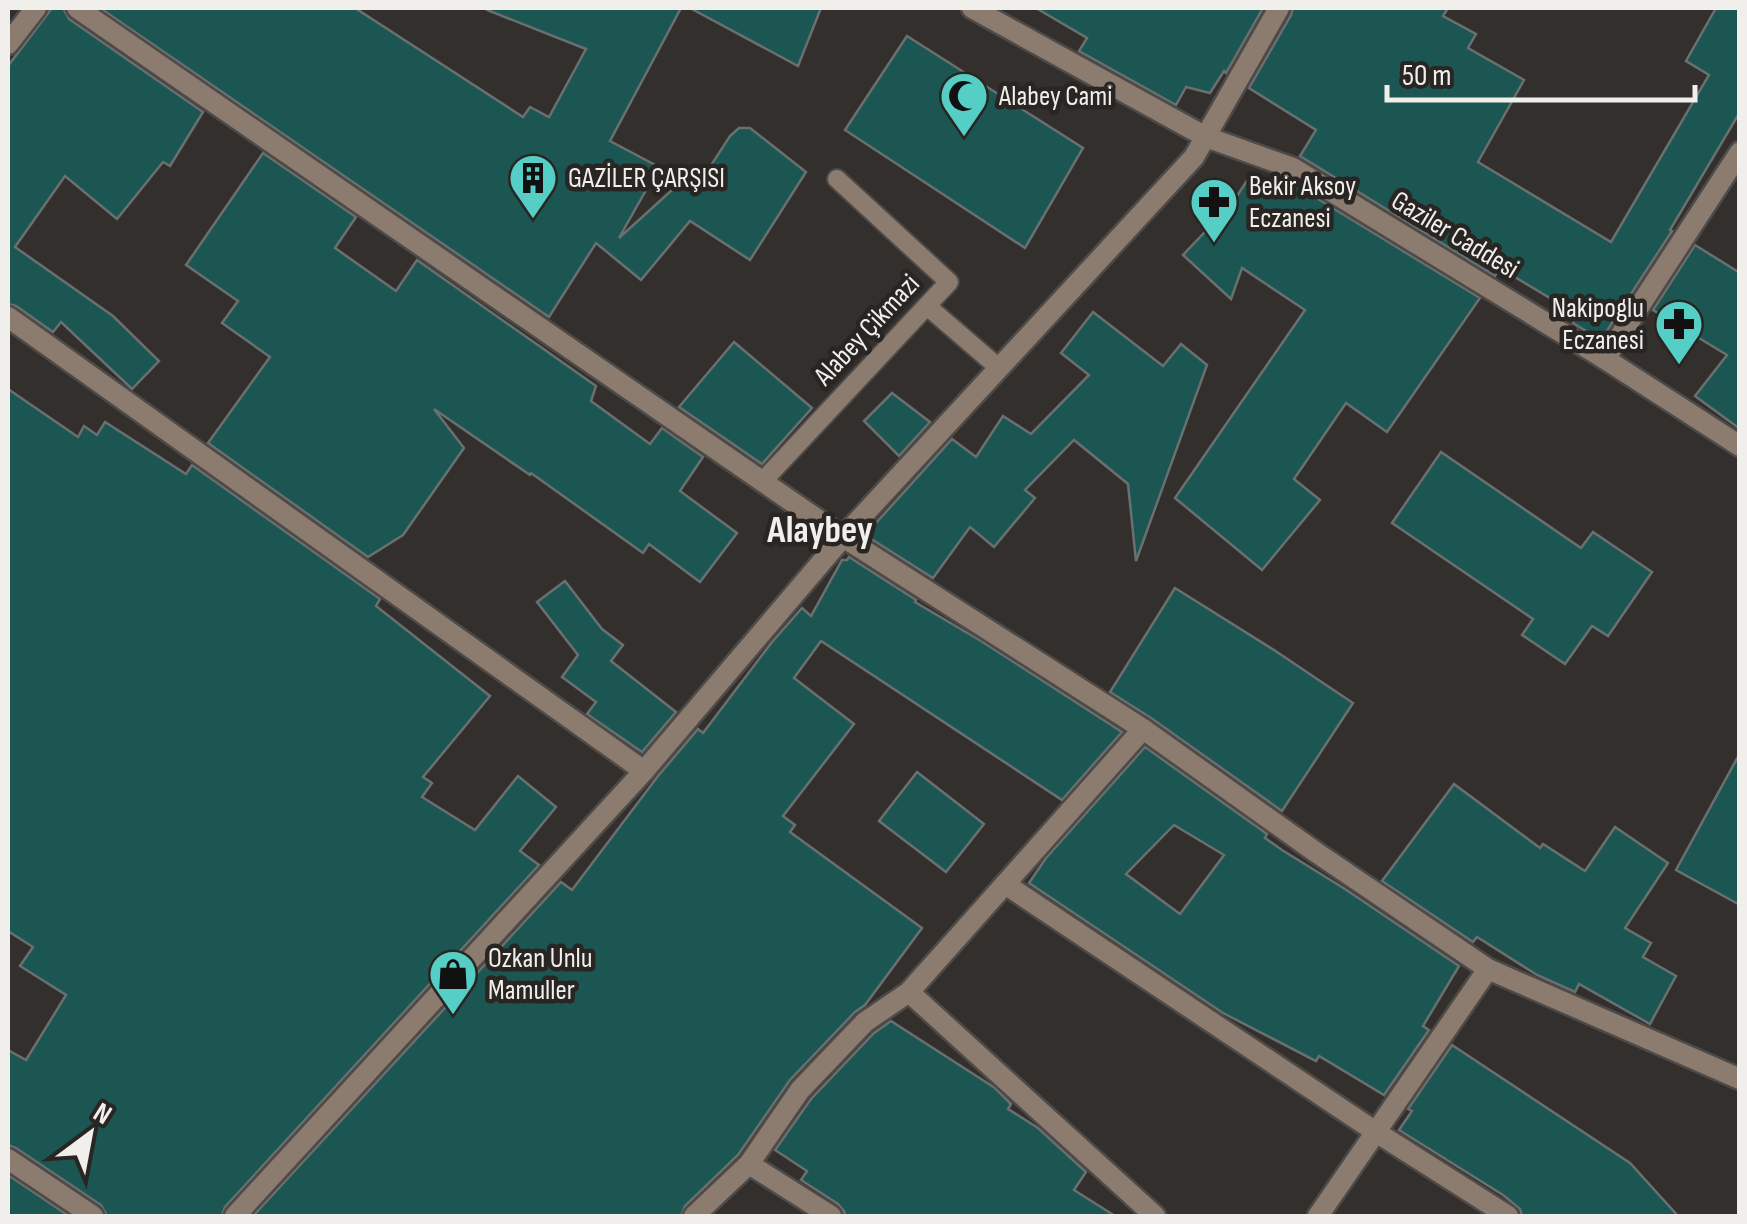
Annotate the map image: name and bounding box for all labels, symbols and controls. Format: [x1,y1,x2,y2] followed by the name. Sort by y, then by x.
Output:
[1387,40,1694,102] scale bar
[1402,58,1451,94] text: 50 m
[938,70,990,138] mosque icon: Alabey Cami
[998,80,1112,113] place label: Alabey Cami
[507,152,559,220] building icon: GAZİLER ÇARŞISI
[568,162,725,195] place label: GAZİLER ÇARŞISI
[1249,170,1356,235] place label: Bekir Aksoy Eczanesi
[1188,176,1240,244] pharmacy icon: Bekir Aksoy Eczanesi
[1385,184,1525,286] street label: Gaziler Caddesi
[807,268,927,393] street label: Alabey Çikmazi
[1552,292,1644,357] place label: Nakipoglu Eczanesi
[1653,298,1705,366] pharmacy icon: Nakipoglu Eczanesi
[766,508,873,553] district label: Alaybey
[488,942,593,1007] place label: Ozkan Unlu Mamuller
[427,948,479,1016] shop icon: Ozkan Unlu Mamuller
[40,1084,140,1184] north arrow
[87,1096,118,1132] text: N

